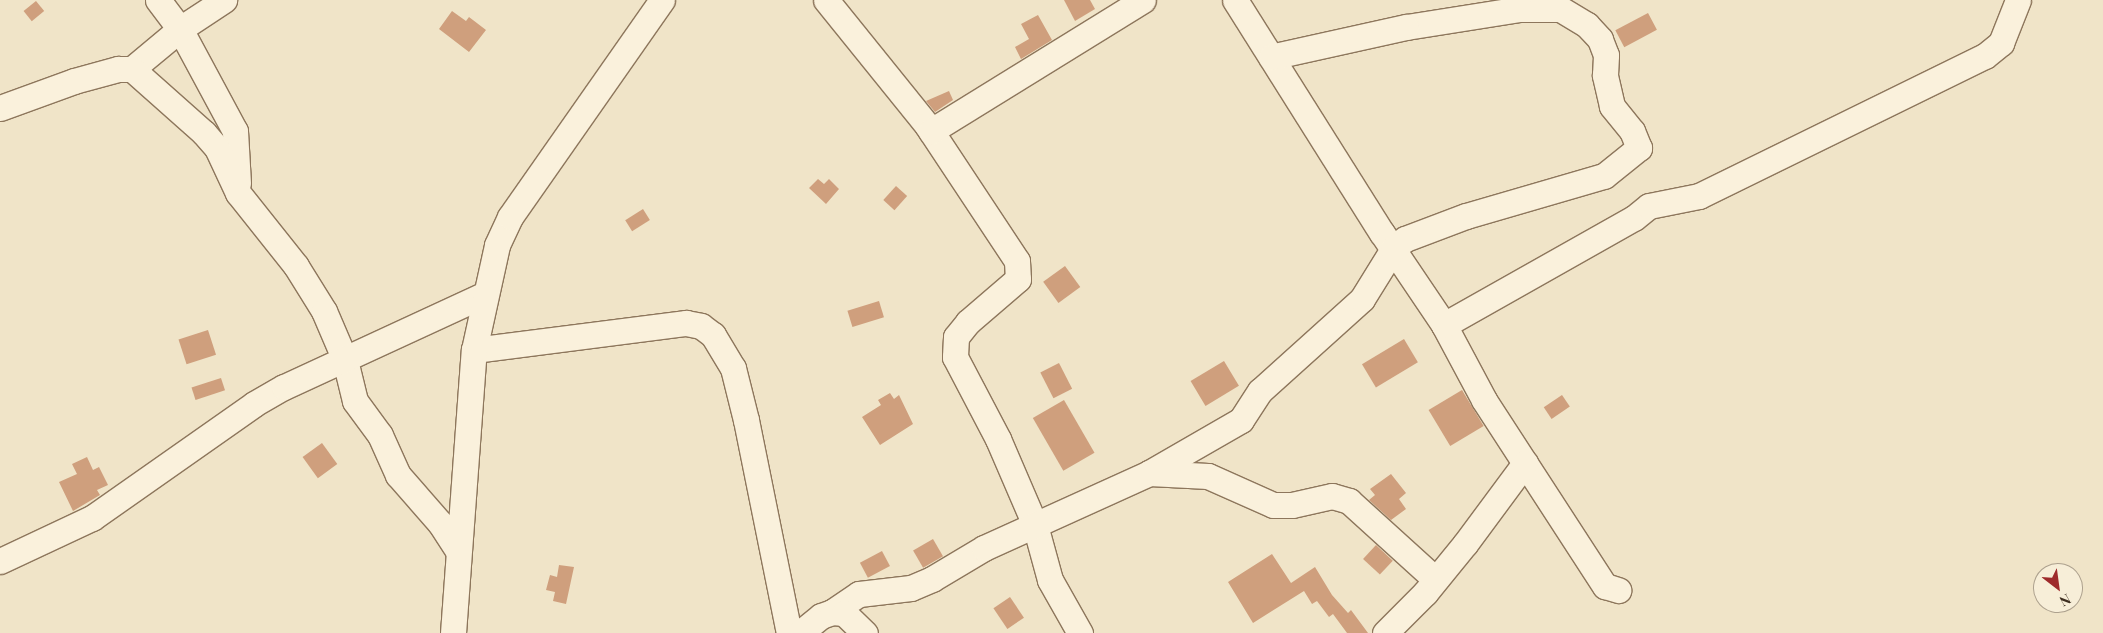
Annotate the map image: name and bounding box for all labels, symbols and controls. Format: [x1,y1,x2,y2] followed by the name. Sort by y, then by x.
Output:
[2033,563,2083,613] north arrow
[2056,590,2074,611] text: N

